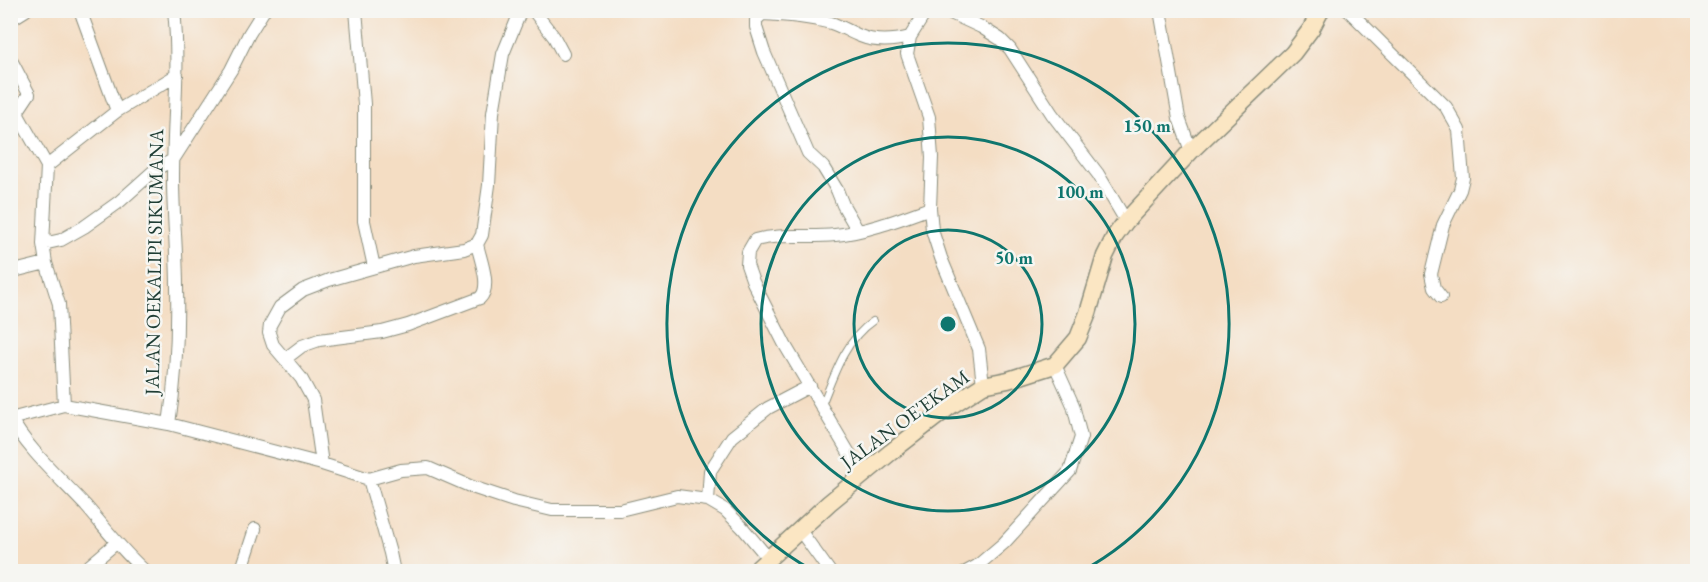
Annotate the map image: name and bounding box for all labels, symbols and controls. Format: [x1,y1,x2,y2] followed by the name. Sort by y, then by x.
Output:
[1123,114,1171,137] text: 150 m
[139,128,169,397] street label: JALAN OEKALIPI SIKUMANA
[1056,180,1104,203] text: 100 m
[995,246,1033,269] text: 50 m
[938,314,958,334] centre of rings
[834,363,975,476] street label: JALAN OE'EKAM

